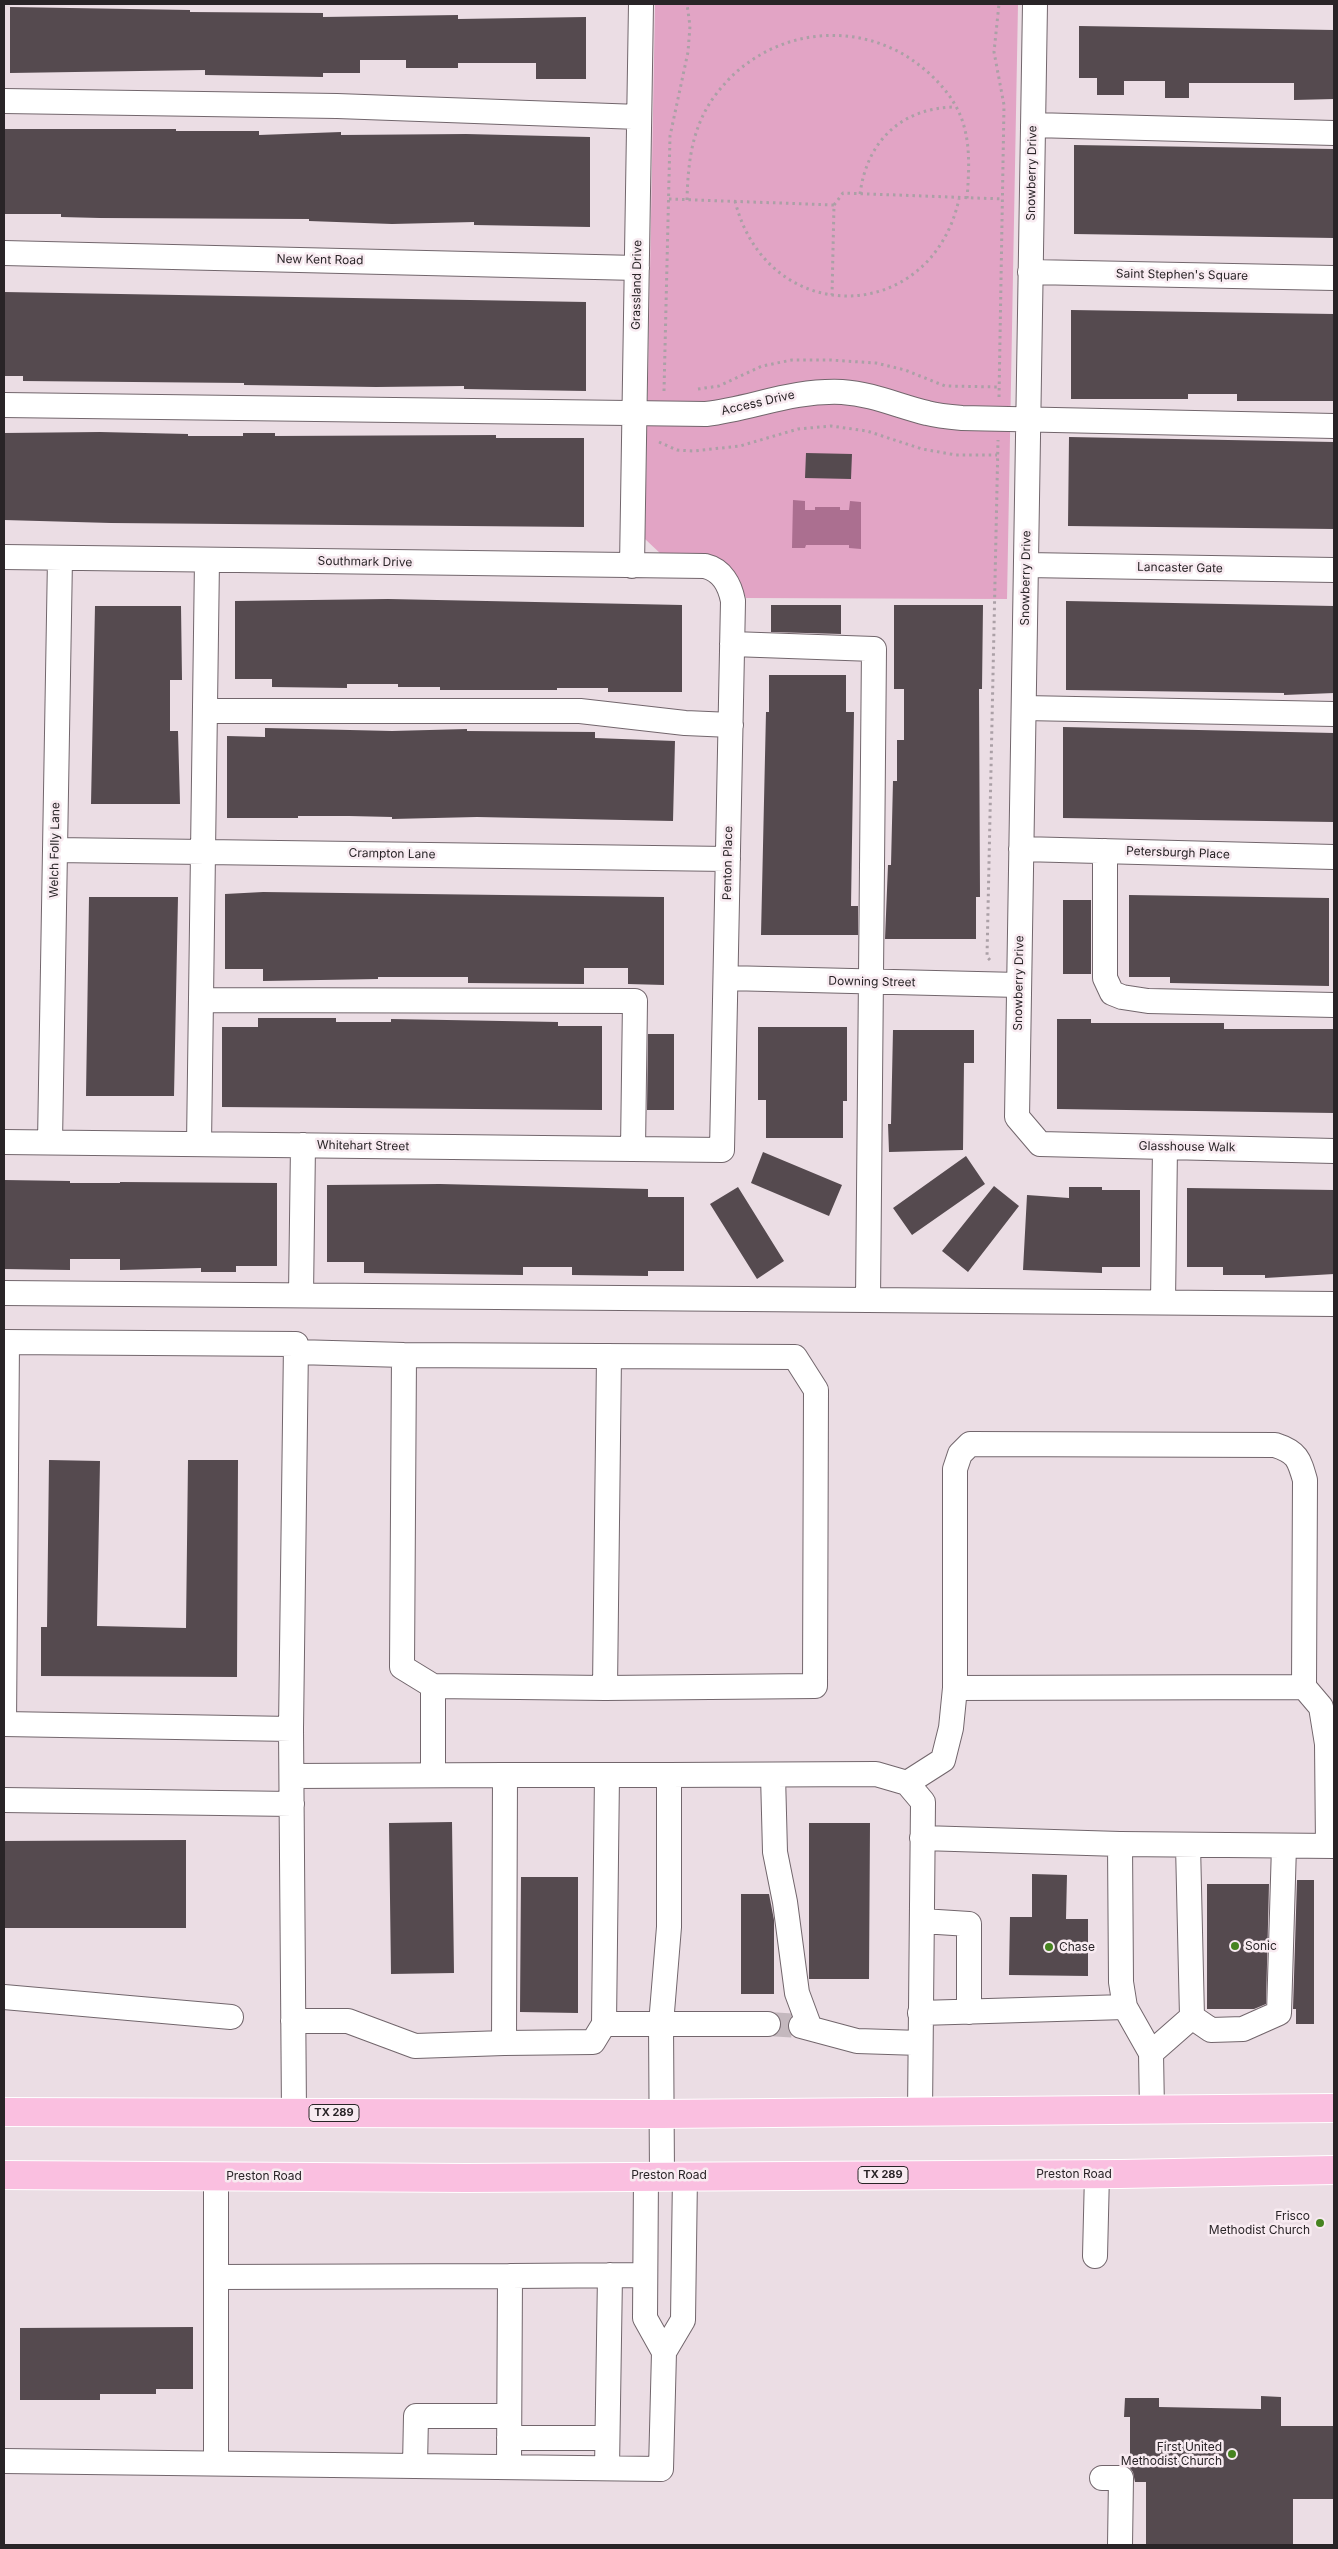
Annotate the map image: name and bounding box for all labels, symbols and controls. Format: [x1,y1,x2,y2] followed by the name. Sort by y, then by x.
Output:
[1024,125,1040,221] street label: Snowberry Drive
[629,240,645,330] street label: Grassland Drive
[276,252,364,268] street label: New Kent Road
[1116,267,1248,283] street label: Saint Stephen's Square
[720,388,796,418] street label: Access Drive
[1018,530,1034,626] street label: Snowberry Drive
[318,554,412,570] street label: Southmark Drive
[1137,560,1223,576] street label: Lancaster Gate
[47,802,63,898] street label: Welch Folly Lane
[720,826,736,900] street label: Penton Place
[1126,844,1230,862] street label: Petersburgh Place
[348,846,436,862] street label: Crampton Lane
[1011,935,1027,1031] street label: Snowberry Drive
[828,974,916,990] street label: Downing Street
[317,1138,409,1154] street label: Whitehart Street
[1138,1139,1236,1155] street label: Glasshouse Walk
[1245,1939,1277,1953] place label: Sonic
[1059,1940,1095,1954] place label: Chase
[1229,1940,1241,1952] marker: Sonic
[1043,1941,1055,1953] marker: Chase
[309,2104,359,2122] road number: TX 289
[858,2166,908,2184] road number: TX 289
[1036,2167,1112,2181] street label: Preston Road
[631,2168,707,2182] street label: Preston Road
[226,2169,302,2183] street label: Preston Road
[1209,2209,1310,2237] place label: Frisco Methodist Church
[1314,2217,1326,2229] marker: Frisco Methodist Church
[1121,2440,1222,2468] place label: First United Methodist Church
[1226,2448,1238,2460] marker: First United Methodist Church

